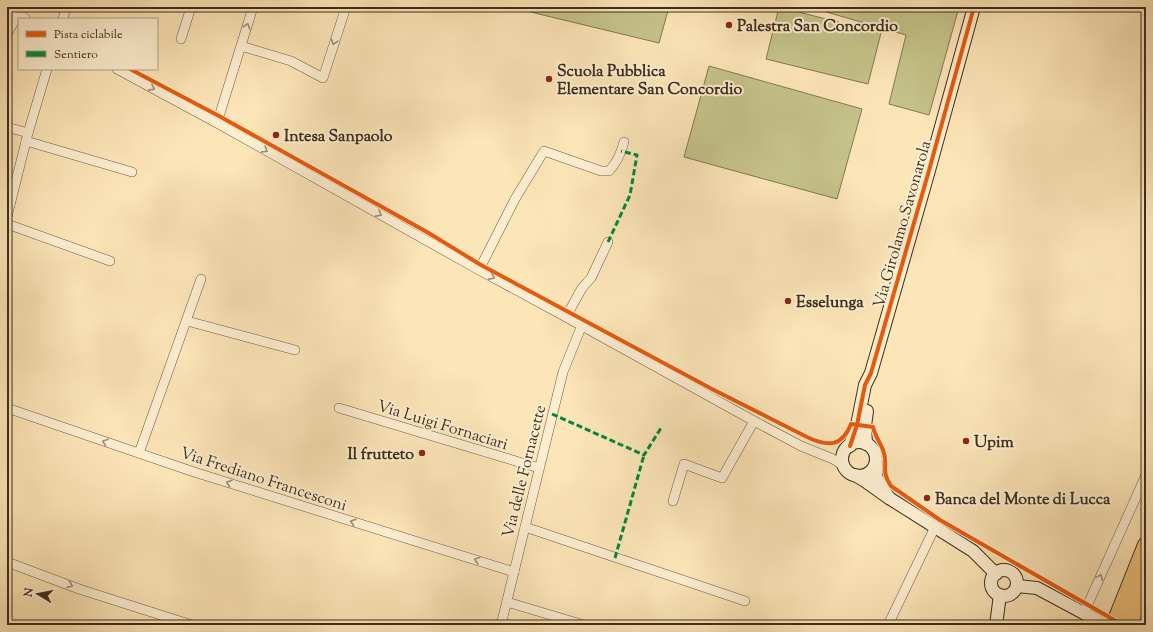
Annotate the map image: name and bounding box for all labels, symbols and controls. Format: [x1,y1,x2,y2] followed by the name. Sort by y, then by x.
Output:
[737,16,898,39] place label: Palestra San Concordio
[18,18,158,70] legend
[724,20,734,30] marker: Palestra San Concordio
[242,23,251,30] one-way arrow
[54,26,123,44] text: Pista ciclabile
[330,39,339,46] one-way arrow
[54,46,98,64] text: Sentiero
[557,61,742,102] place label: Scuola Pubblica Elementare San Concordio
[544,74,554,84] marker: Scuola Pubblica Elementare San Concordio
[147,83,155,90] one-way arrow
[284,126,393,149] place label: Intesa Sanpaolo
[271,130,281,140] marker: Intesa Sanpaolo
[868,138,938,311] street label: Via Girolamo Savonarola
[261,146,269,153] one-way arrow
[375,209,382,217] one-way arrow
[488,272,496,280] one-way arrow
[796,292,864,315] place label: Esselunga
[783,296,793,306] marker: Esselunga
[374,396,511,457] street label: Via Luigi Fornaciari
[498,403,553,540] street label: Via delle Fornacette
[974,432,1014,455] place label: Upim
[961,436,971,446] marker: Upim
[102,438,109,447] one-way arrow
[177,443,350,518] street label: Via Frediano Francesconi
[348,444,414,467] place label: Il frutteto
[417,448,427,458] marker: Il frutteto
[226,479,233,488] one-way arrow
[935,489,1111,512] place label: Banca del Monte di Lucca
[922,493,932,503] marker: Banca del Monte di Lucca
[350,518,357,527] one-way arrow
[474,556,481,565] one-way arrow
[18,574,58,614] north arrow
[1095,574,1103,582] one-way arrow
[66,581,73,589] one-way arrow
[20,587,38,599] text: N

